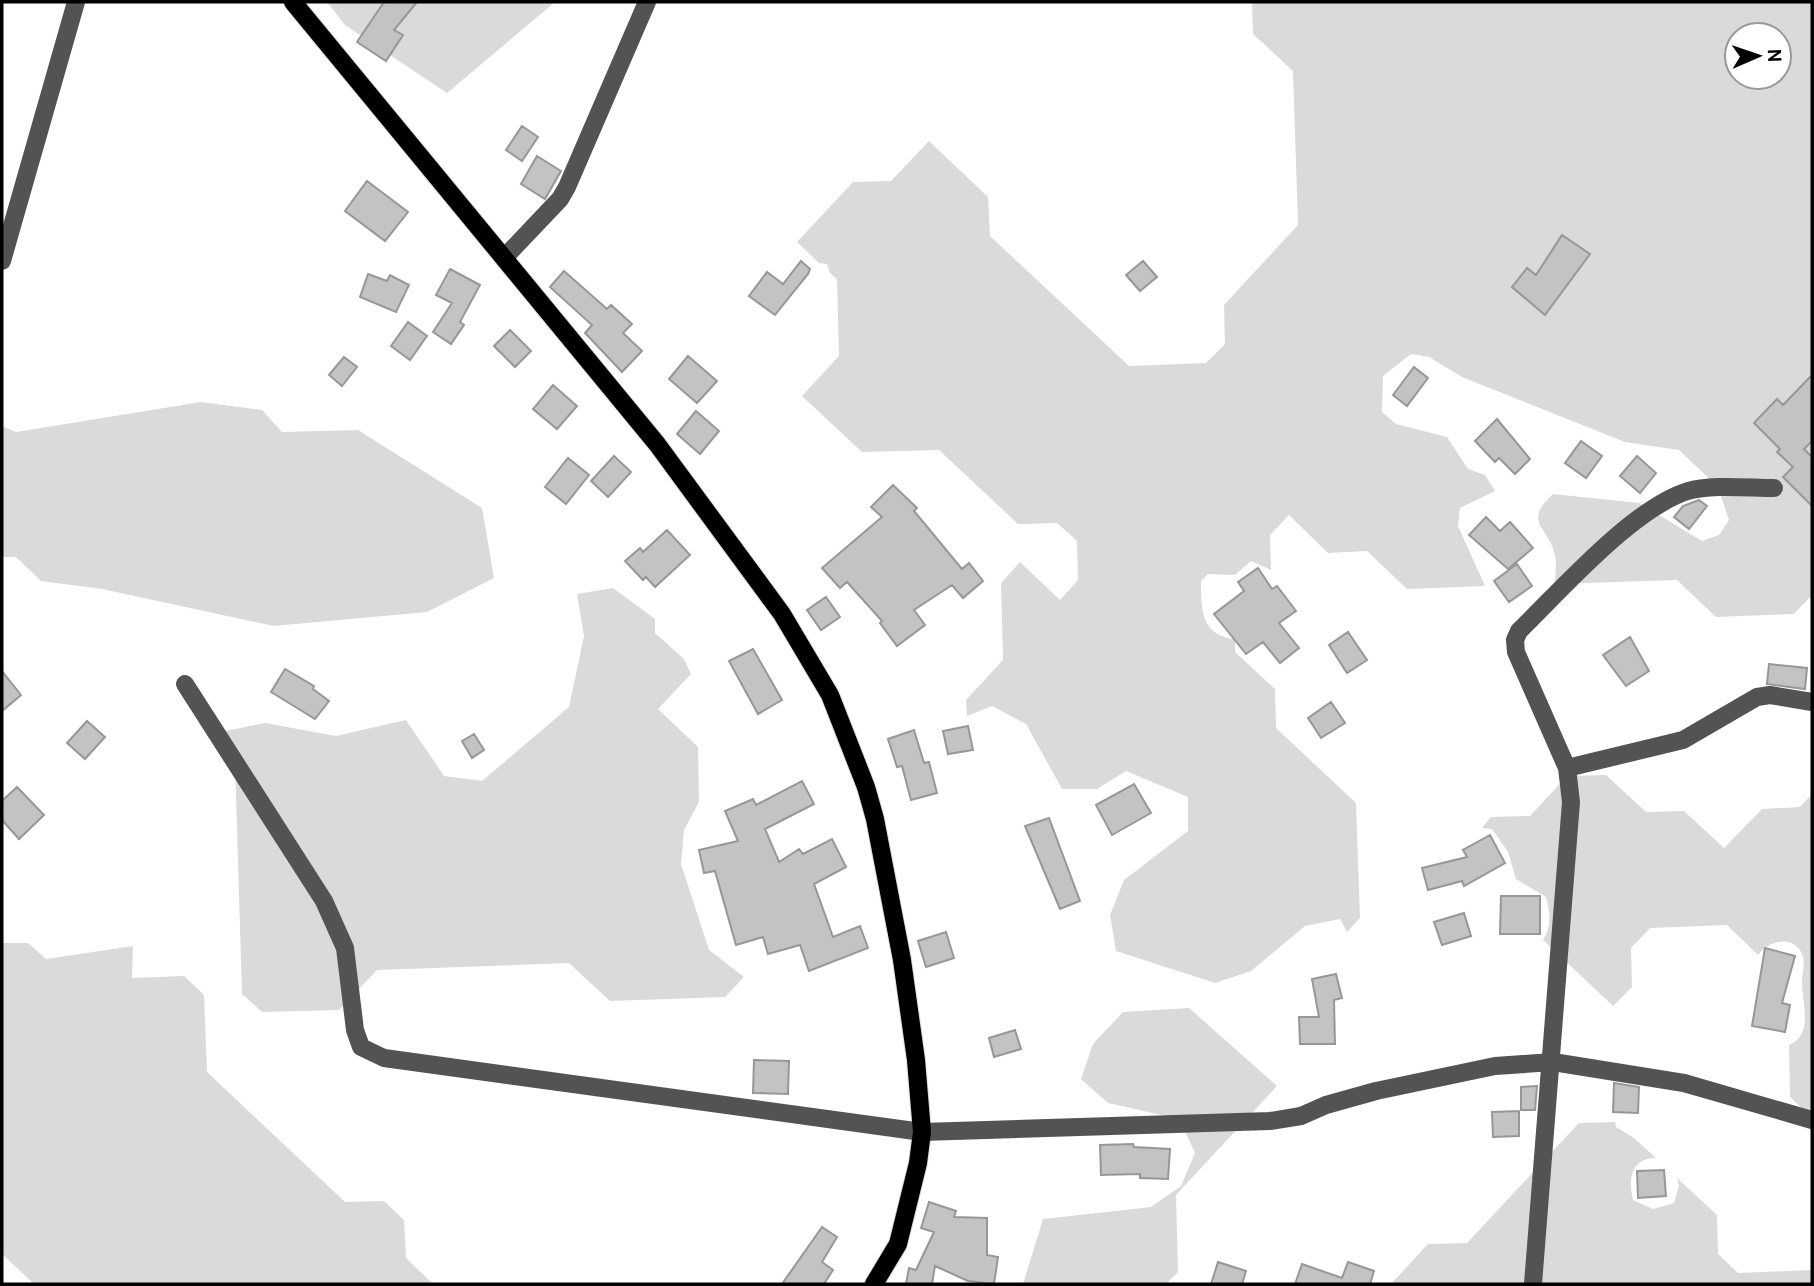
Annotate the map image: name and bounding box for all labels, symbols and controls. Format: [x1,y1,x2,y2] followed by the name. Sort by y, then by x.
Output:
[1723,21,1793,91] north arrow
[1763,48,1786,63] text: N

